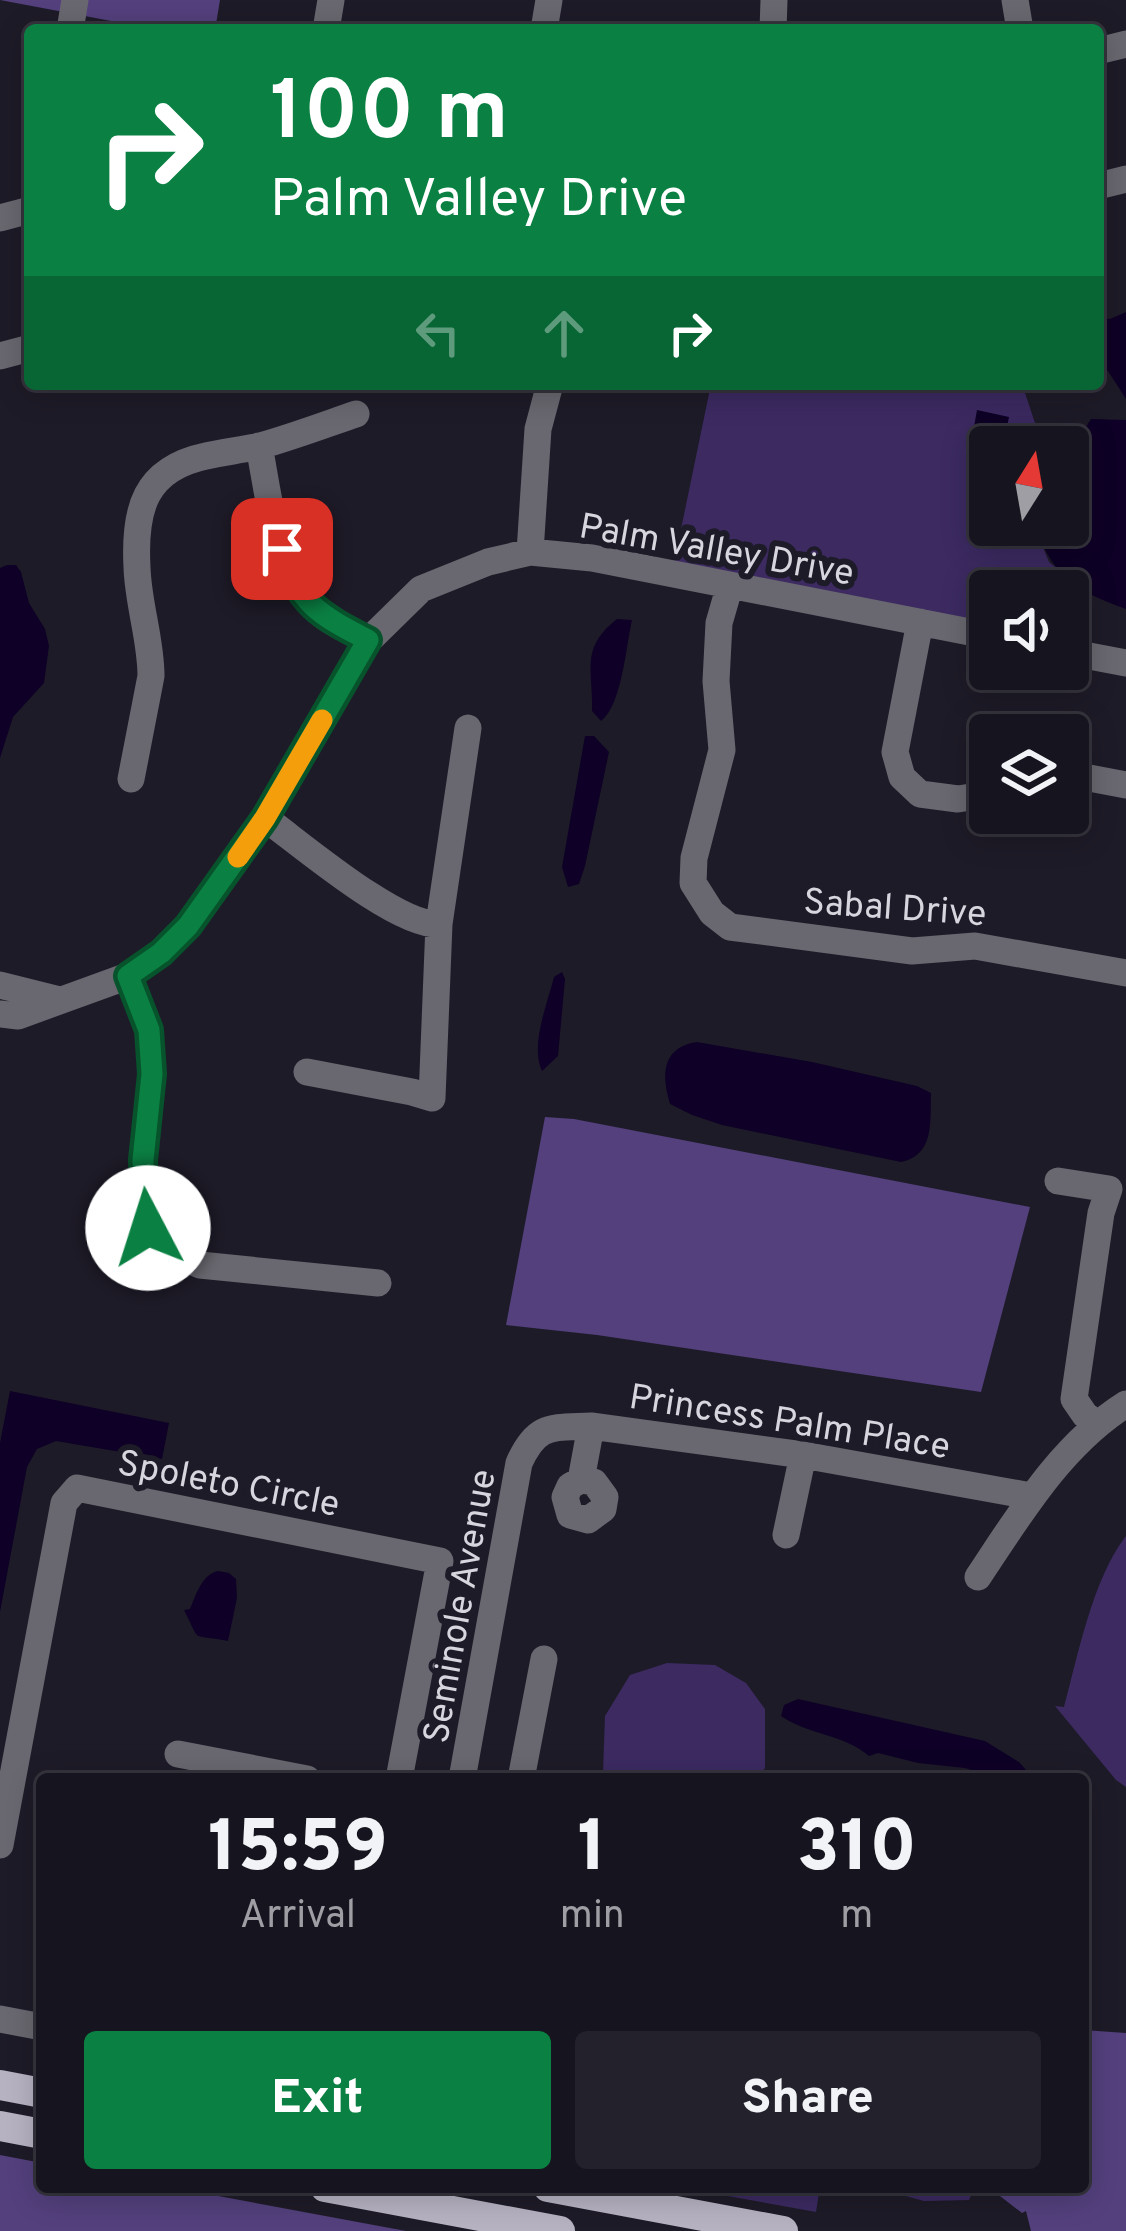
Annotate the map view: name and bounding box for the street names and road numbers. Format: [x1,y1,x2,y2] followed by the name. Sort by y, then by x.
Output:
[575,505,857,599] street label: Palm Valley Drive
[802,881,988,939] street label: Sabal Drive
[626,1376,953,1472] street label: Princess Palm Place
[113,1442,343,1530] street label: Spoleto Circle
[415,1466,509,1747] street label: Seminole Avenue

